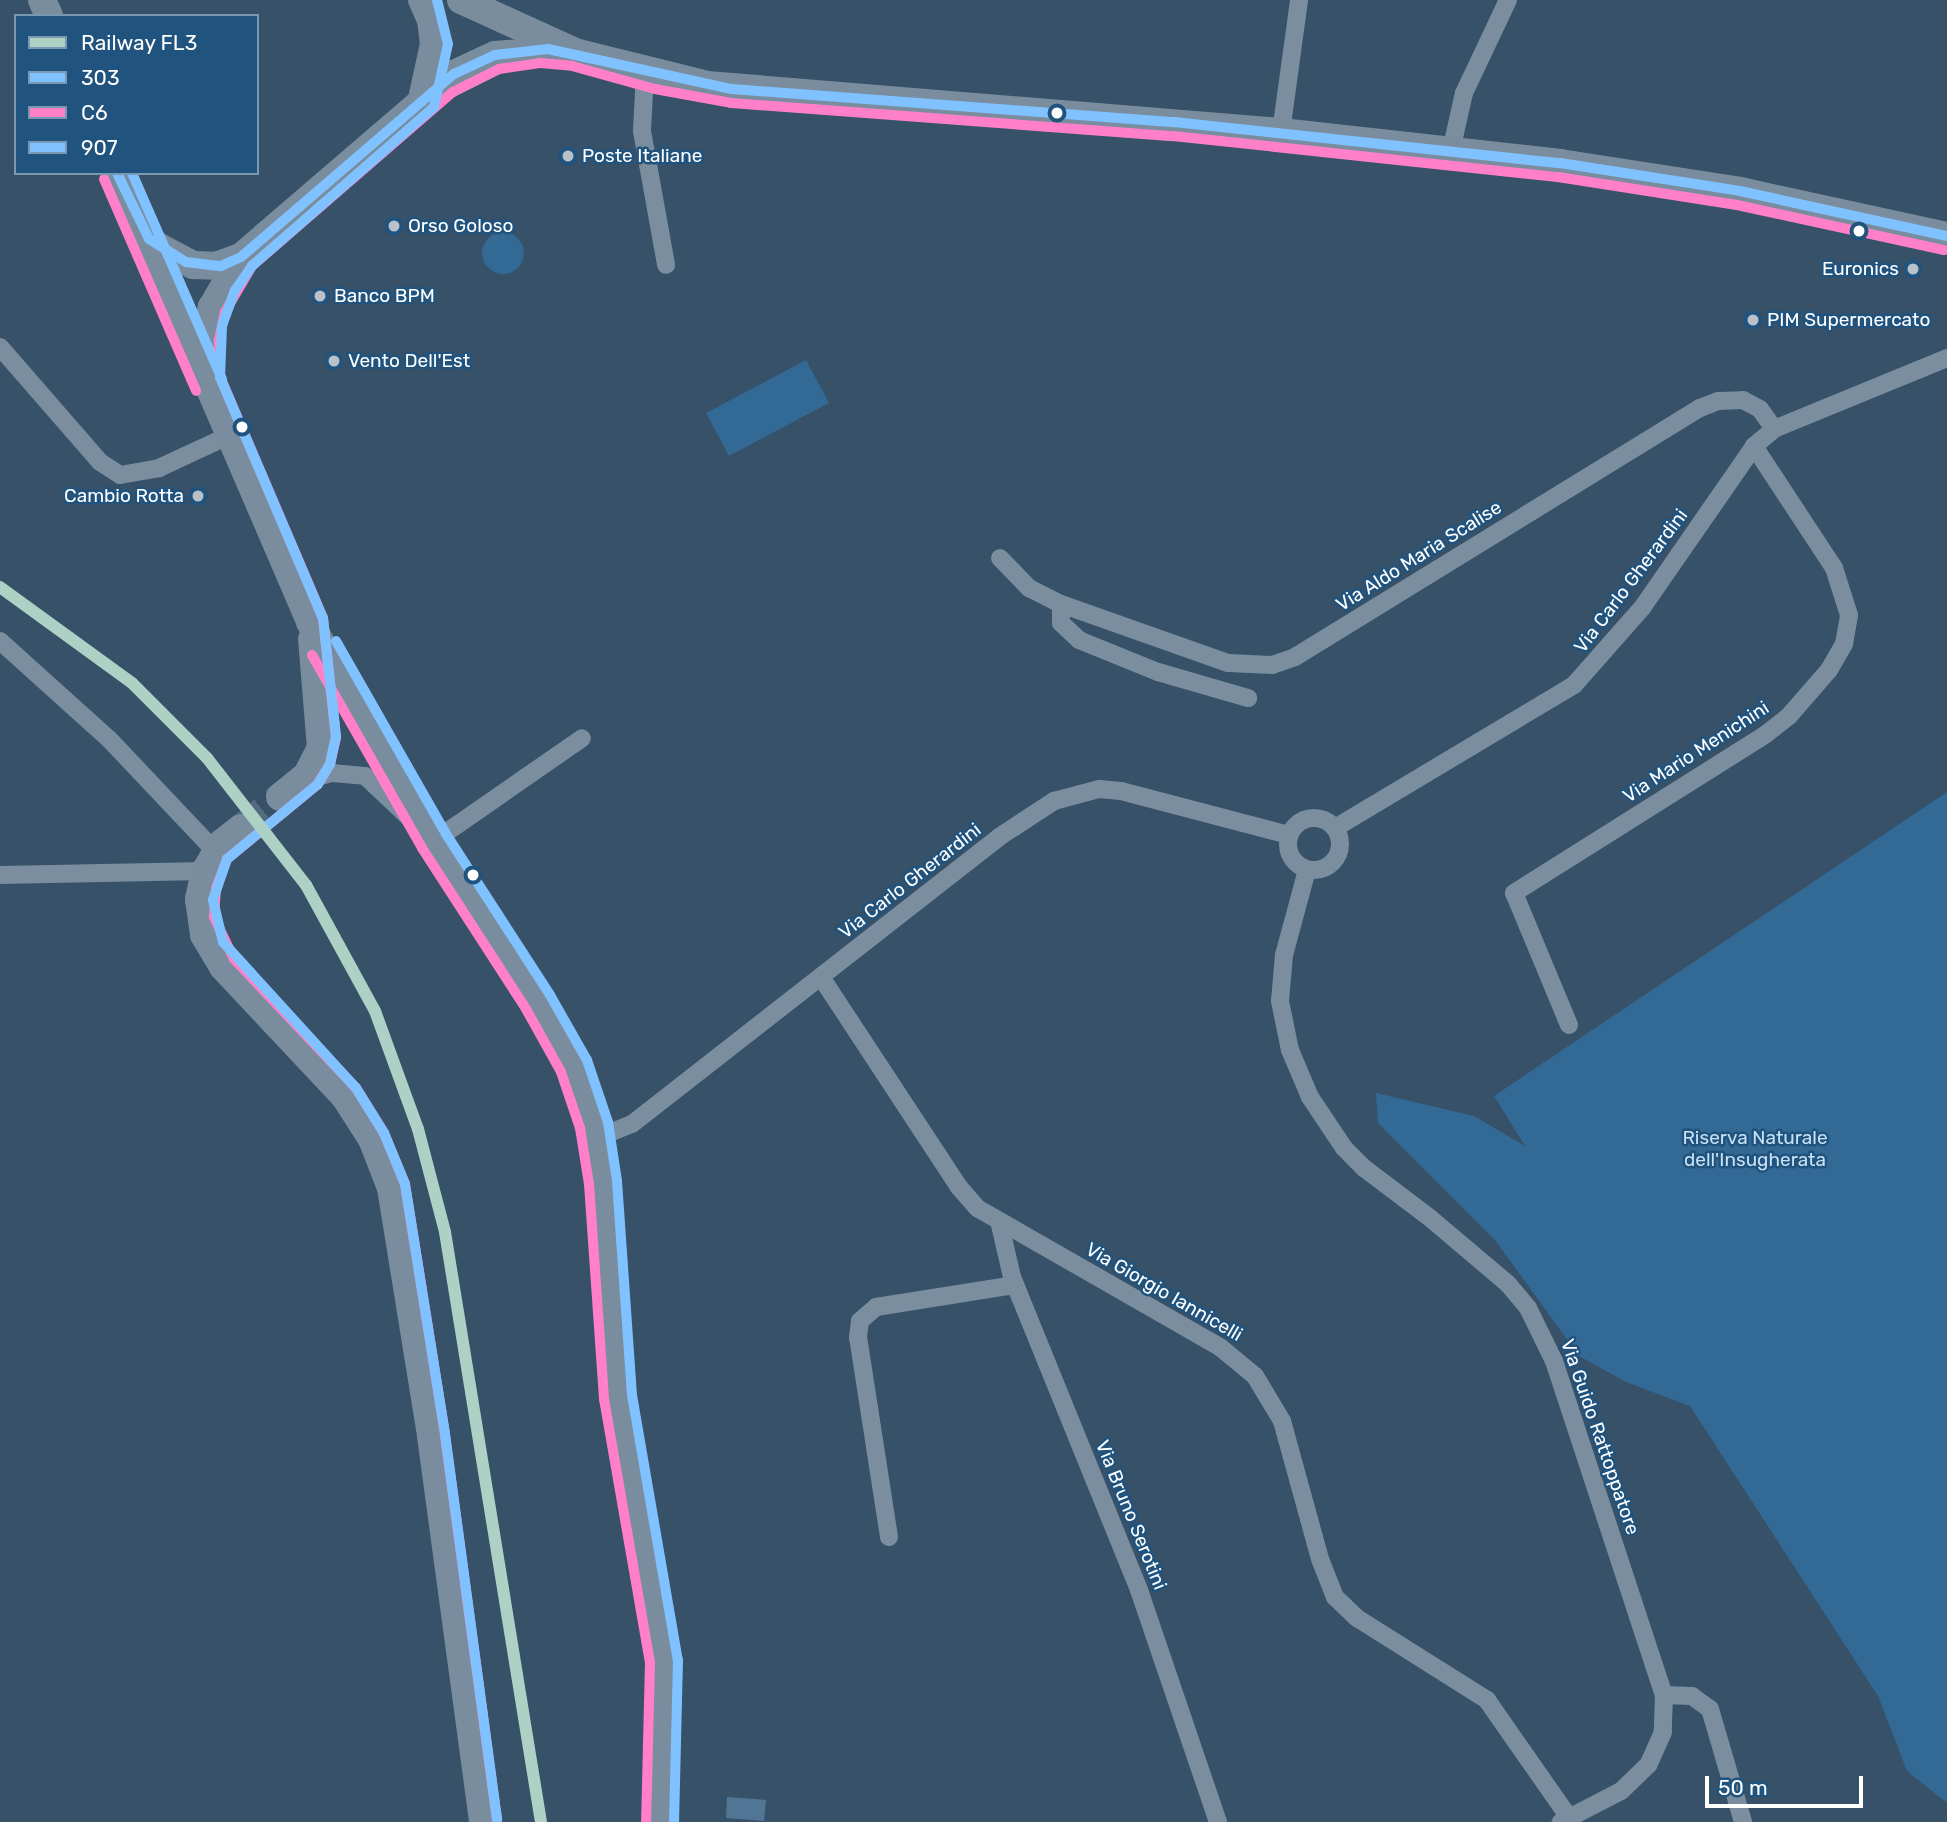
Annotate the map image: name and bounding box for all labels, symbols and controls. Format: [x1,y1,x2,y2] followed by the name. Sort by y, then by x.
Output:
[14,14,259,175] legend
[81,30,197,55] text: Railway FL3
[81,65,120,90] text: 303
[81,100,108,125] text: C6
[1050,106,1064,120] unlabelled marker
[81,135,118,160] text: 907
[582,145,702,167] place label: Poste Italiane
[560,148,576,164] marker: Poste Italiane
[408,215,513,237] place label: Orso Goloso
[386,218,402,234] marker: Orso Goloso
[1852,224,1866,238] unlabelled marker
[1822,258,1899,280] place label: Euronics
[1905,261,1921,277] marker: Euronics
[334,285,435,307] place label: Banco BPM
[312,288,328,304] marker: Banco BPM
[1767,309,1930,331] place label: PIM Supermercato
[1745,312,1761,328] marker: PIM Supermercato
[348,350,470,372] place label: Vento Dell'Est
[326,353,342,369] marker: Vento Dell'Est
[235,420,249,434] unlabelled marker
[64,485,184,507] place label: Cambio Rotta
[190,488,206,504] marker: Cambio Rotta
[1332,496,1506,616] street label: Via Aldo Maria Scalise
[1569,504,1693,658] street label: Via Carlo Gherardini
[1619,696,1773,808] street label: Via Mario Menichini
[834,818,986,944] street label: Via Carlo Gherardini
[466,868,480,882] unlabelled marker
[1682,1127,1828,1171] park label: Riserva Naturale dell'Insugherata
[1082,1238,1246,1346] street label: Via Giorgio Iannicelli
[1556,1336,1644,1538] street label: Via Guido Rattoppatore
[1091,1437,1171,1593] street label: Via Bruno Serotini
[1709,1762,1867,1806] scale bar
[1718,1775,1768,1800] text: 50 m

